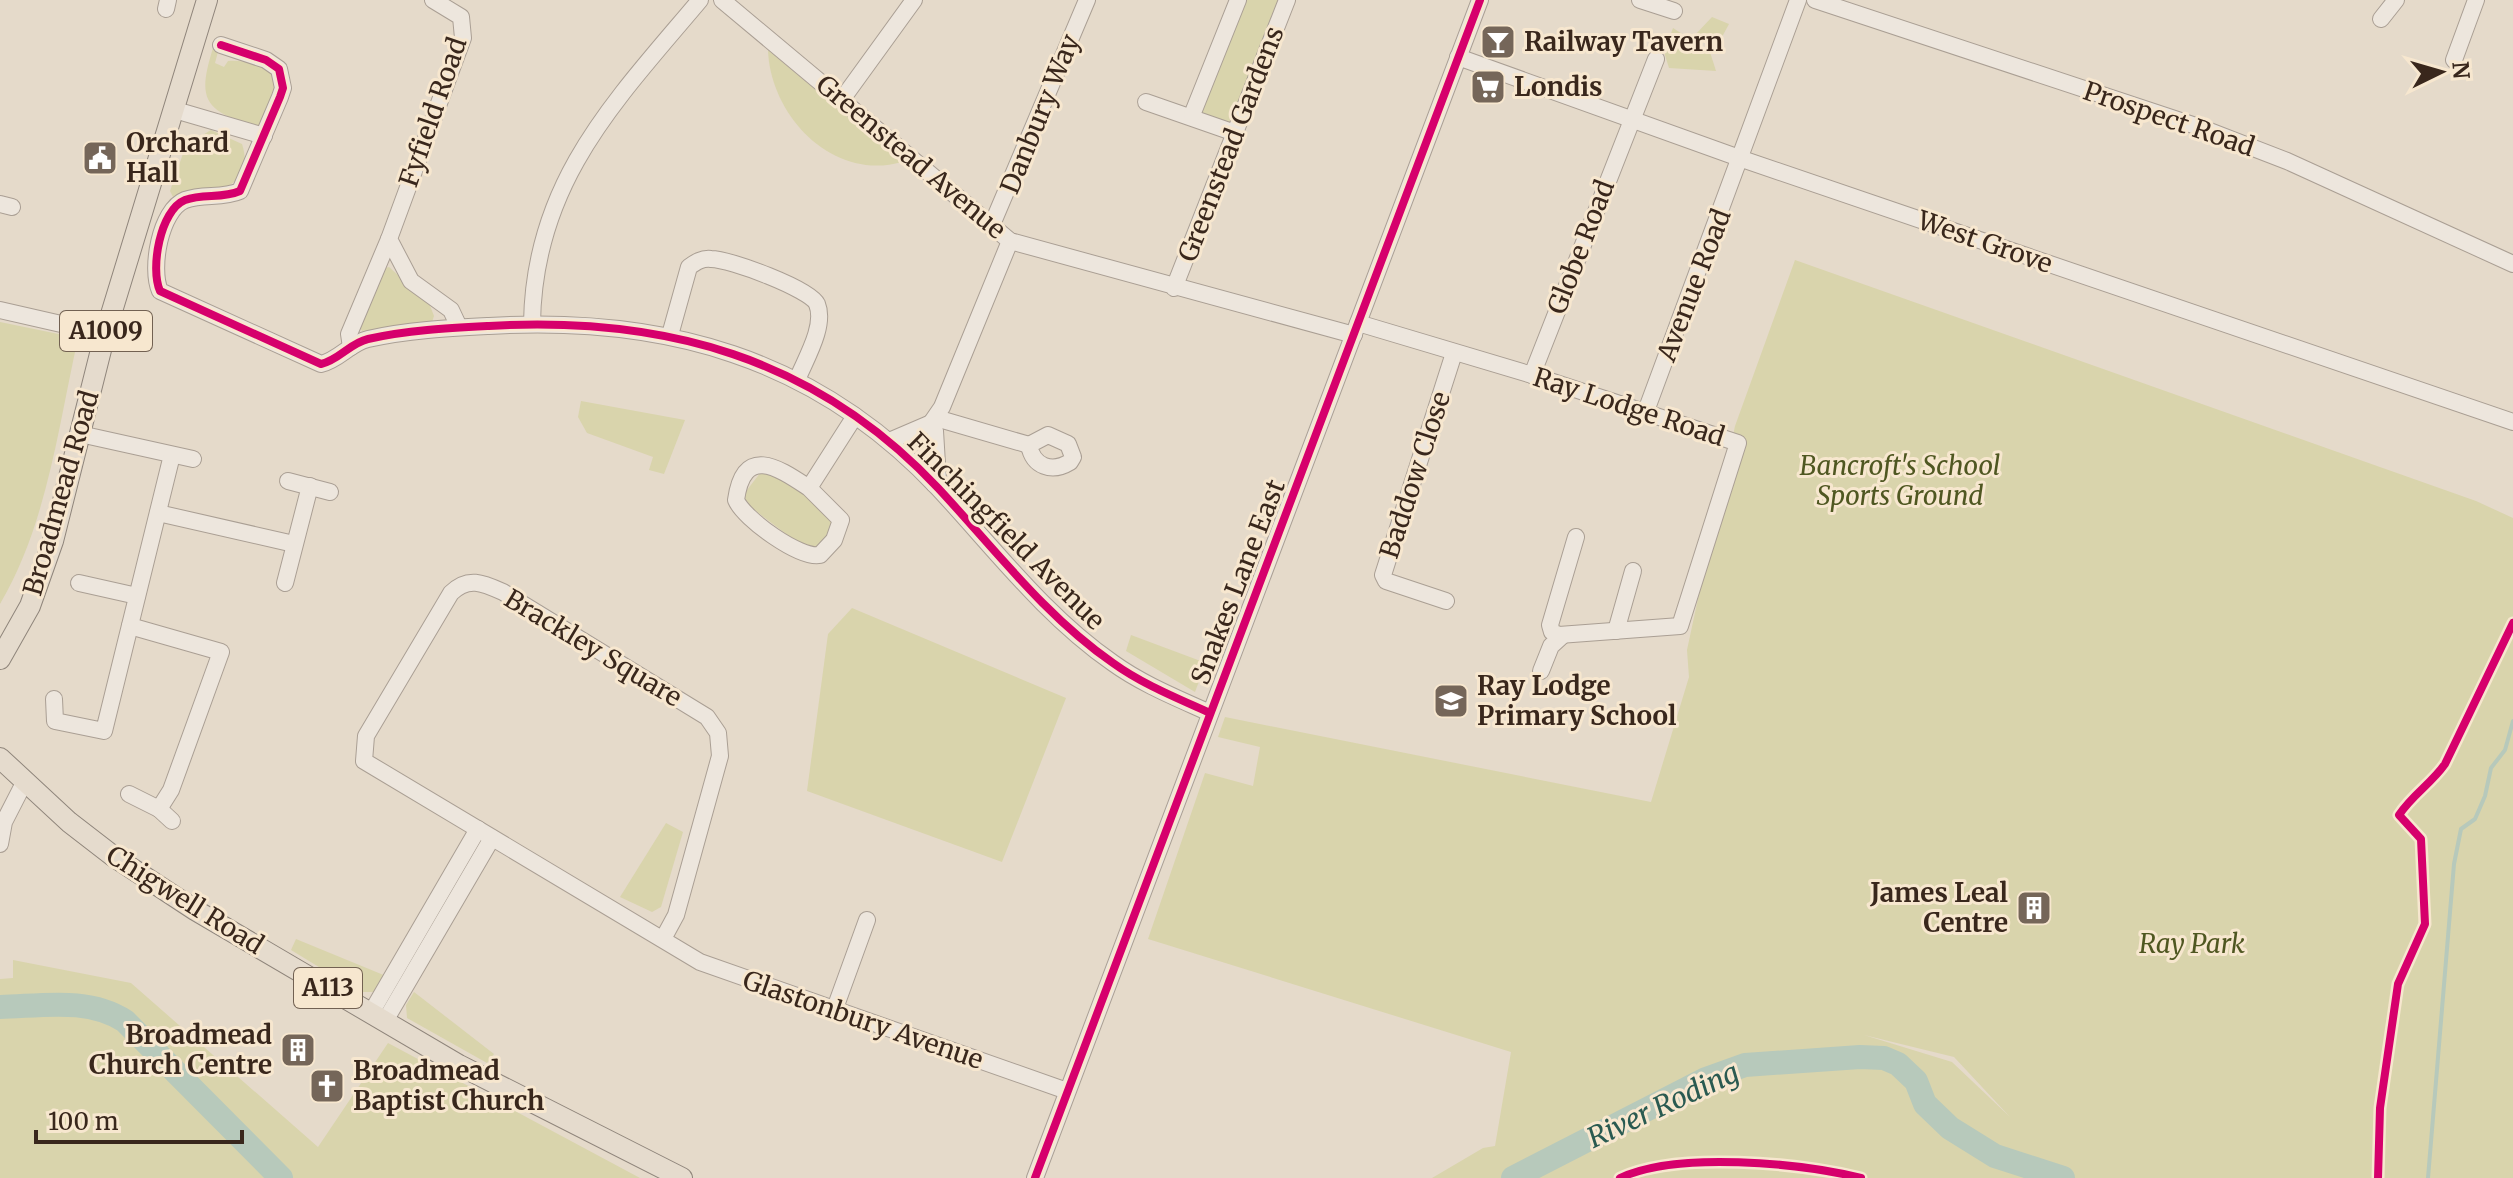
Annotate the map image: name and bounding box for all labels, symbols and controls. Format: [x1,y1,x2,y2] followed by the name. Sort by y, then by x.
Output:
[1170,22,1291,266] street label: Greenstead Gardens
[1479,23,1517,61] bar icon: Railway Tavern
[1524,25,1723,58] place label: Railway Tavern
[993,28,1087,198] street label: Danbury Way
[392,32,474,191] street label: Fyfield Road
[2401,32,2481,112] north arrow
[2446,60,2476,81] text: N
[810,68,1013,246] street label: Greenstead Avenue
[1469,68,1507,106] supermarket icon: Londis
[1514,70,1603,103] place label: Londis
[2079,74,2259,163] street label: Prospect Road
[126,126,229,189] place label: Orchard Hall
[81,139,119,177] public building icon: Orchard Hall
[1540,175,1621,319] street label: Globe Road
[1913,203,2057,280] street label: West Grove
[1649,204,1738,367] street label: Avenue Road
[60,311,152,351] road number: A1009
[1529,360,1729,453] street label: Ray Lodge Road
[15,386,106,599] street label: Broadmead Road
[1372,387,1457,562] street label: Baddow Close
[901,425,1112,636] street label: Finchingfield Avenue
[1800,449,2000,512] park label: Bancroft's School Sports Ground
[1183,475,1292,689] street label: Snakes Lane East
[499,582,688,714] street label: Brackley Square
[1477,669,1676,732] place label: Ray Lodge Primary School
[1432,682,1470,720] school or university icon: Ray Lodge Primary School
[100,838,270,961] street label: Chigwell Road
[1869,876,2008,939] place label: James Leal Centre
[2015,889,2053,927] building icon: James Leal Centre
[2139,927,2245,960] park label: Ray Park
[739,963,988,1076] street label: Glastonbury Avenue
[294,968,362,1008] road number: A113
[89,1018,272,1081] place label: Broadmead Church Centre
[279,1031,317,1069] building icon: Broadmead Church Centre
[353,1054,544,1117] place label: Broadmead Baptist Church
[1581,1054,1745,1156] water label: River Roding
[308,1067,346,1105] church icon: Broadmead Baptist Church
[36,1094,242,1144] scale bar
[48,1106,119,1137] text: 100 m

